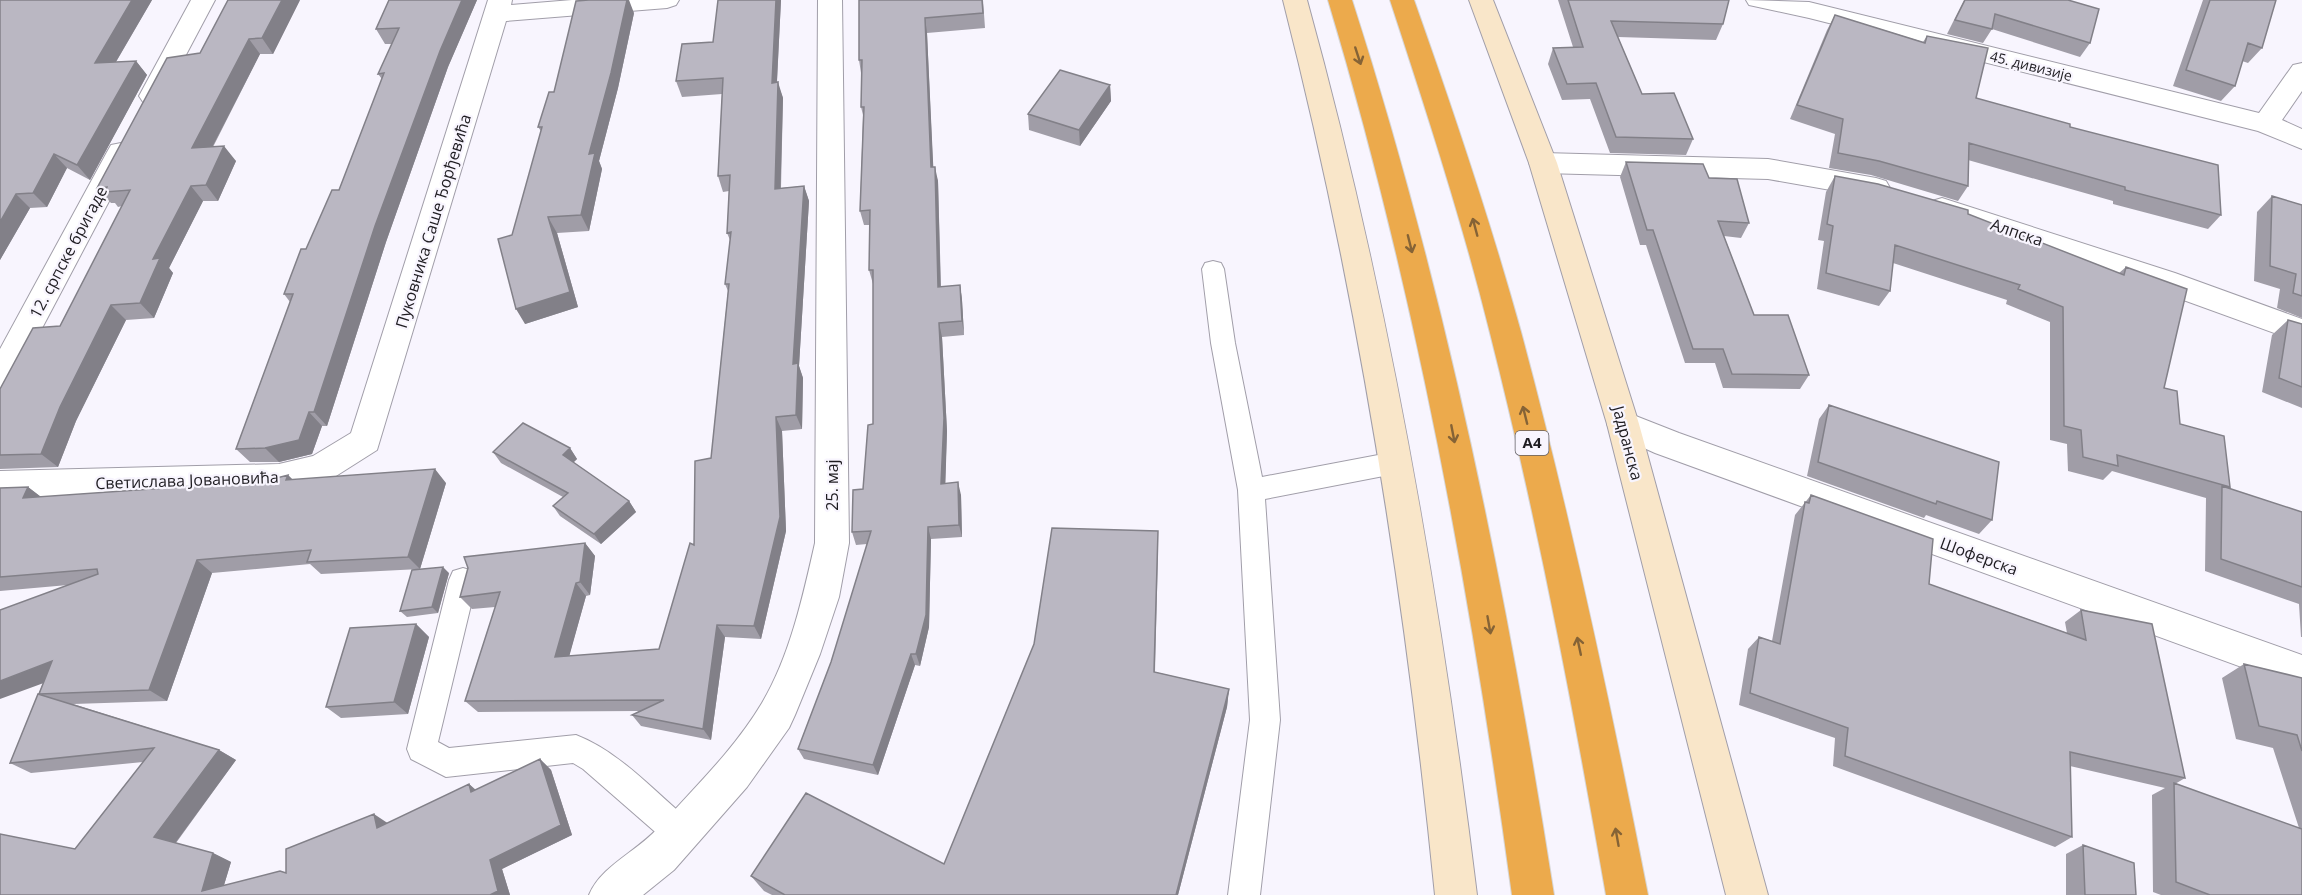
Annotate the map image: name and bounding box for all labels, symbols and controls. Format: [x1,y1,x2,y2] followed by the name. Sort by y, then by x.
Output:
[1354,46,1365,65] one-way arrow
[1988,46,2074,85] street label: 45. дивизије
[390,111,476,331] street label: Пуковника Саше Ђорђевића
[24,182,112,322] street label: 12. српске бригаде
[1988,213,2046,251] street label: Алпска
[1469,218,1480,237] one-way arrow
[1404,234,1416,253] one-way arrow
[1607,402,1648,483] street label: Јадранска
[1519,406,1531,425] one-way arrow
[1448,423,1459,443] one-way arrow
[1516,431,1549,455] road number: A4
[821,459,843,511] street label: 25. мај
[95,466,279,494] street label: Светислава Јовановића
[1937,532,2021,580] street label: Шоферска
[1484,615,1495,635] one-way arrow
[1573,637,1585,656] one-way arrow
[1611,828,1622,848] one-way arrow

